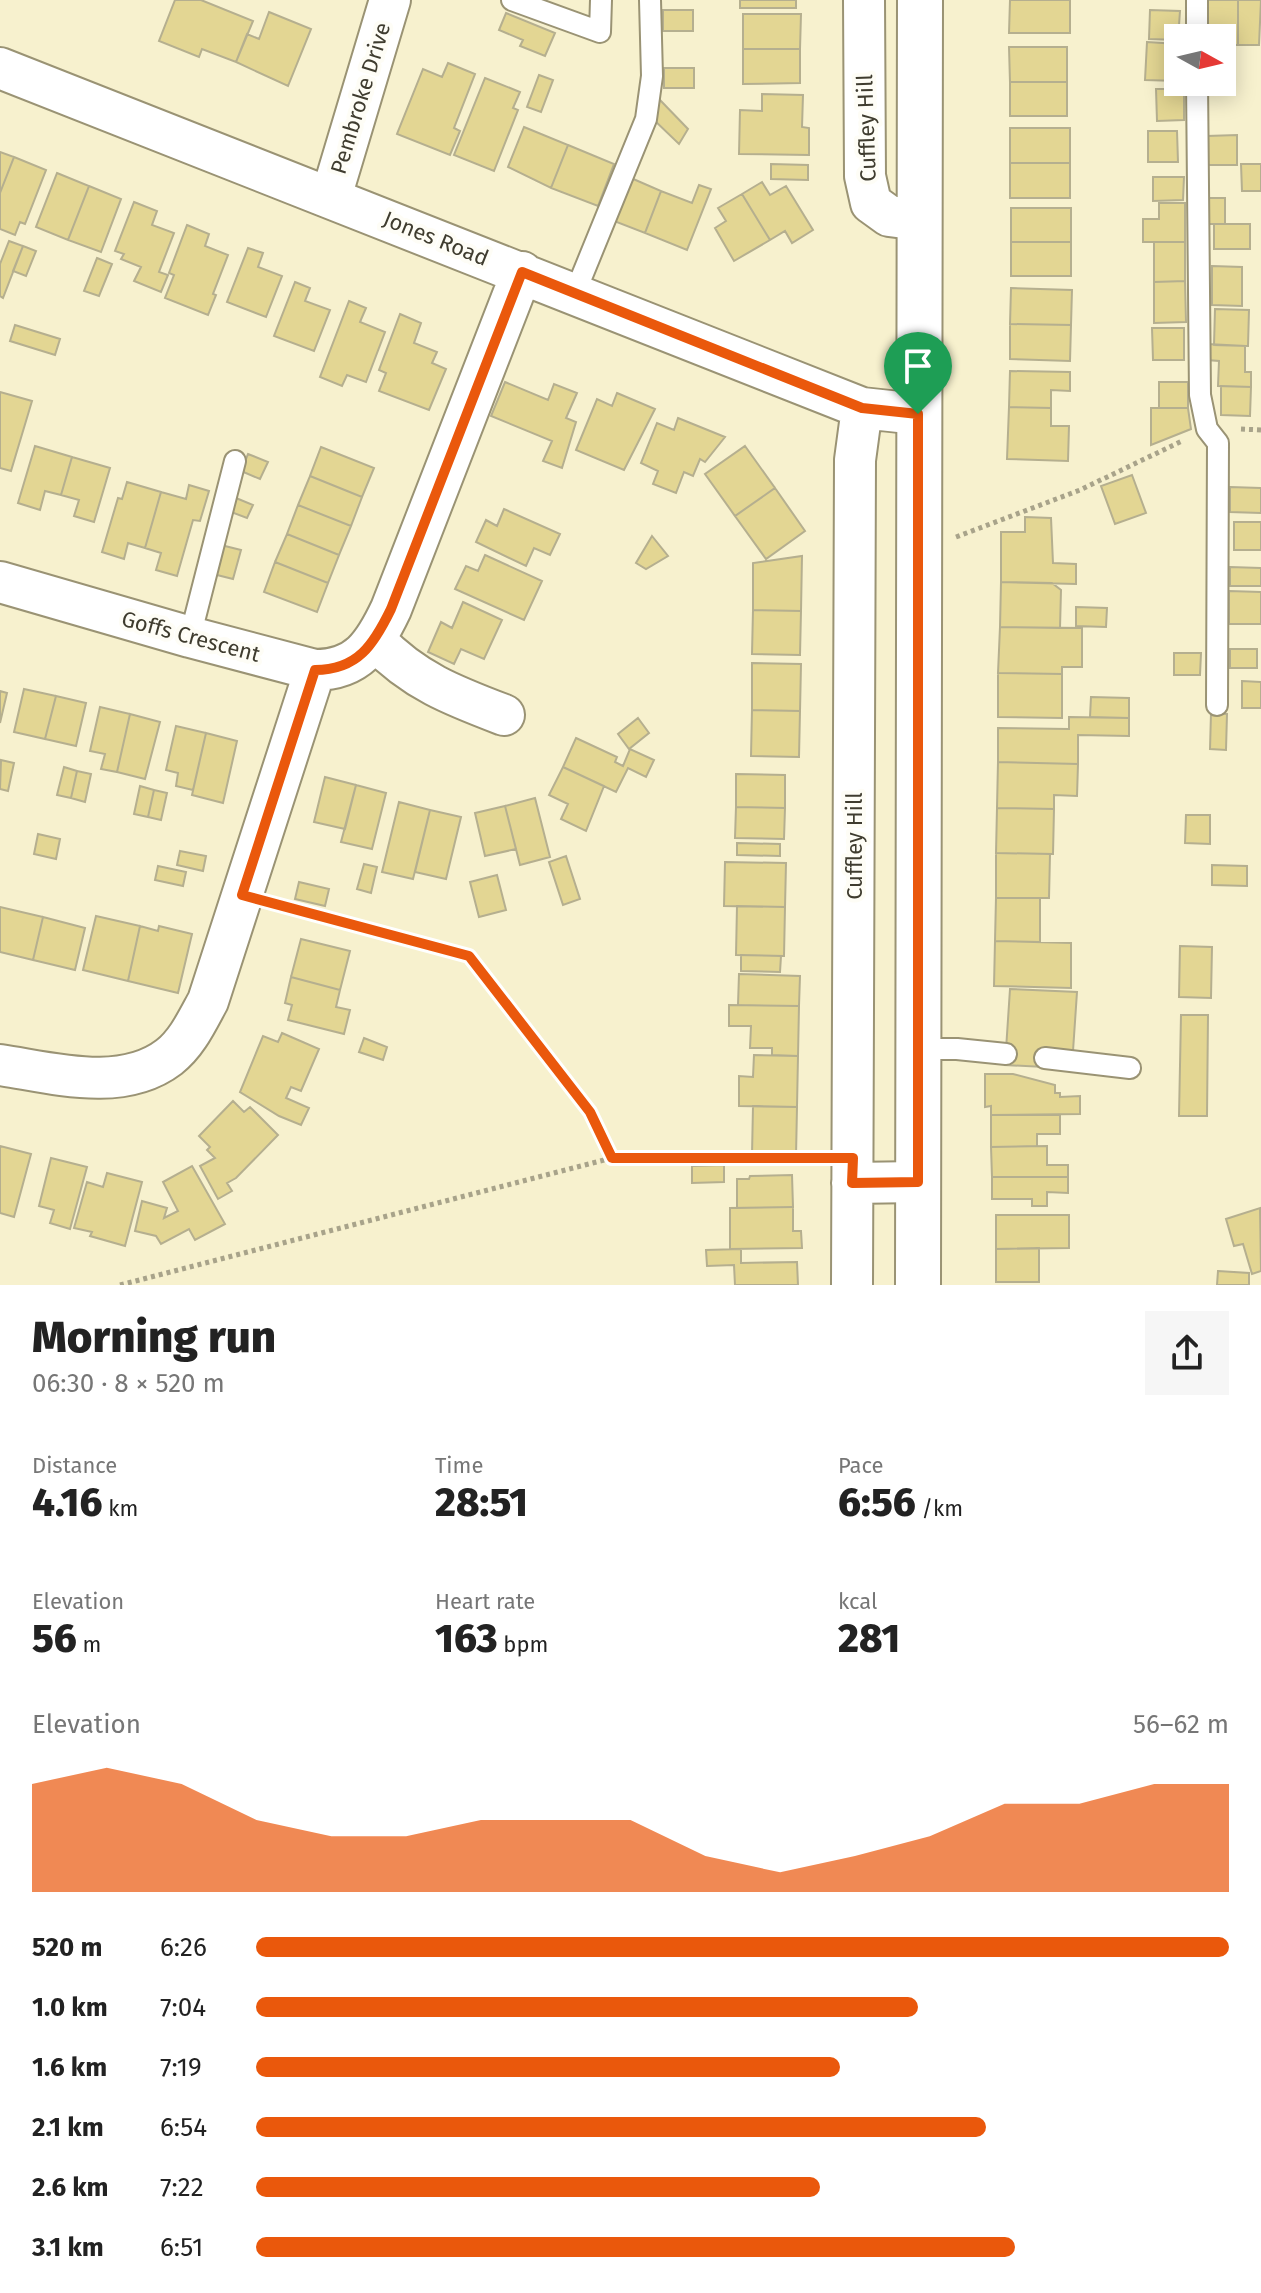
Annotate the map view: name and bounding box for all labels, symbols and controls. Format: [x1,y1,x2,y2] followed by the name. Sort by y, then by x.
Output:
[325,19,396,177] street label: Pembroke Drive
[1164,24,1236,96] north arrow
[1164,24,1236,96] map controls
[851,74,882,182] street label: Cuffley Hill
[379,205,492,272] street label: Jones Road
[884,332,952,414] pin
[896,344,940,388] icon: arrive
[119,605,263,668] street label: Goffs Crescent
[841,792,868,900] street label: Cuffley Hill
[32,1311,276,1364] text: Morning run
[1145,1311,1229,1395] button: share
[32,1368,225,1399] text: 06:30 · 8 × 520 m
[32,1452,117,1479] text: Distance
[435,1452,483,1479] text: Time
[838,1452,884,1479] text: Pace
[32,1479,102,1527] text: 4.16
[435,1479,528,1527] text: 28:51
[838,1479,916,1527] text: 6:56
[102,1495,138,1522] text: km
[916,1495,963,1522] text: /km
[32,1588,124,1615] text: Elevation
[435,1588,535,1615] text: Heart rate
[838,1588,878,1615] text: kcal
[32,1615,77,1663] text: 56
[435,1615,497,1663] text: 163
[838,1615,900,1663] text: 281
[77,1631,101,1658] text: m
[497,1631,548,1658] text: bpm
[32,1709,141,1740] text: Elevation
[1133,1709,1229,1740] text: 56–62 m
[32,1932,102,1963] text: 520 m
[160,1932,207,1963] text: 6:26
[32,1992,108,2023] text: 1.0 km
[160,1992,206,2023] text: 7:04
[32,2052,107,2083] text: 1.6 km
[160,2052,202,2083] text: 7:19
[32,2112,104,2143] text: 2.1 km
[160,2112,207,2143] text: 6:54
[32,2172,109,2203] text: 2.6 km
[160,2172,204,2203] text: 7:22
[32,2232,104,2263] text: 3.1 km
[160,2232,203,2263] text: 6:51

